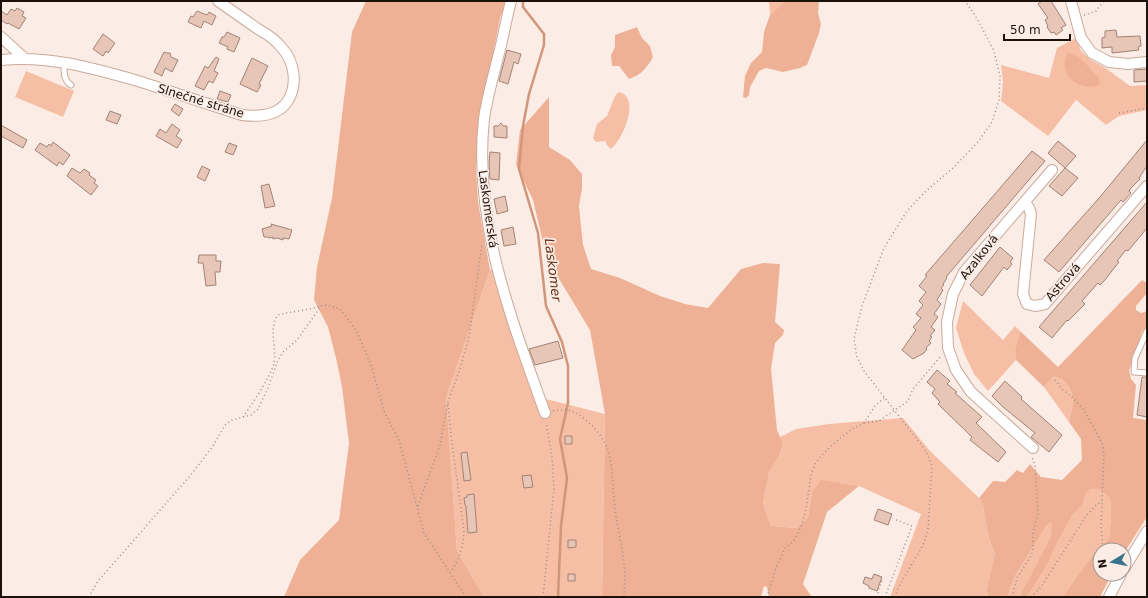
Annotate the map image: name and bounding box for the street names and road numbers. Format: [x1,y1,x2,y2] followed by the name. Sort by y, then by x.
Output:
[156,81,246,121] street label: Slnečné stráne
[476,169,500,249] street label: Laskomerská
[957,232,1001,282] street label: Azalková
[1043,260,1083,304] street label: Astrová

